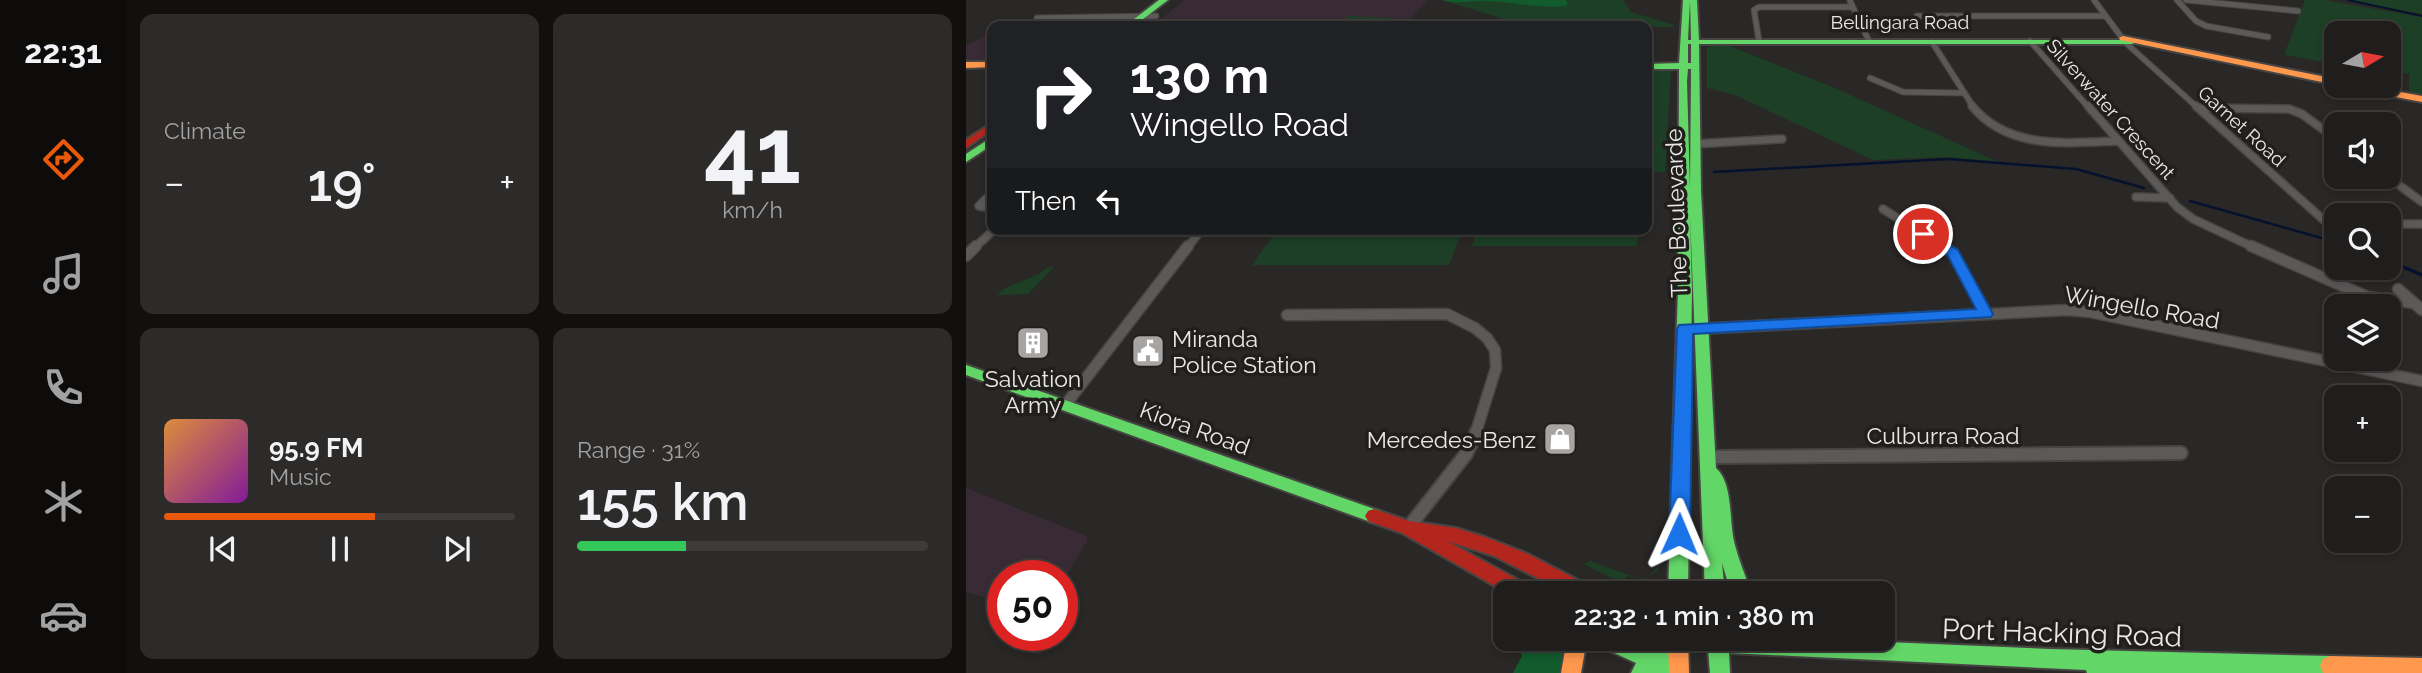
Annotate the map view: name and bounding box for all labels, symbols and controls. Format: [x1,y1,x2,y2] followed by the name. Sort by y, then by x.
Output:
[1831,11,1969,33] street label: Bellingara Road
[2324,21,2401,98] north arrow
[2324,21,2401,553] map controls
[24,33,102,70] text: 22:31
[2042,35,2180,184] street label: Silverwater Crescent
[1130,47,1269,104] text: 130 m
[1015,49,1106,140] icon: right
[2194,81,2290,171] street label: Garnet Road
[704,97,801,204] text: 41
[1130,106,1349,143] text: Wingello Road
[2324,112,2401,189] button: sound
[164,117,246,144] text: Climate
[1660,128,1692,298] street label: The Boulevarde
[39,135,88,184] icon: directions
[308,152,376,213] text: 19°
[164,160,184,205] text: −
[499,160,515,205] text: +
[1090,182,1128,220] icon: left
[1015,186,1076,216] text: Then
[722,196,783,223] text: km/h
[2324,203,2401,280] button: search
[1893,204,1953,264] pin
[1904,215,1942,253] icon: arrive
[39,249,88,298] icon: music
[2062,280,2222,334] street label: Wingello Road
[2324,294,2401,371] button: layers
[1014,324,1052,362] building icon: Salvation Army
[1172,325,1317,378] place label: Miranda Police Station
[1129,332,1167,370] public building icon: Miranda Police Station
[39,363,88,412] icon: phone
[985,365,1081,418] place label: Salvation Army
[2324,385,2401,462] button: +
[1136,396,1254,460] street label: Kiora Road
[1541,420,1579,458] shop icon: Mercedes-Benz
[1866,422,2020,449] street label: Culburra Road
[1367,426,1536,453] place label: Mercedes-Benz
[269,433,364,463] text: 95.9 FM
[577,436,700,463] text: Range · 31%
[269,463,332,490] text: Music
[577,471,748,532] text: 155 km
[2324,476,2401,553] button: −
[39,477,88,526] icon: climate
[1642,497,1716,571] position arrow
[204,530,242,568] icon: previous
[321,530,359,568] icon: pause
[438,530,476,568] icon: next
[987,560,1078,651] speed limit sign: 50
[39,591,88,640] icon: car
[1574,601,1814,631] text: 22:32 · 1 min · 380 m
[1941,612,2183,654] street label: Port Hacking Road

